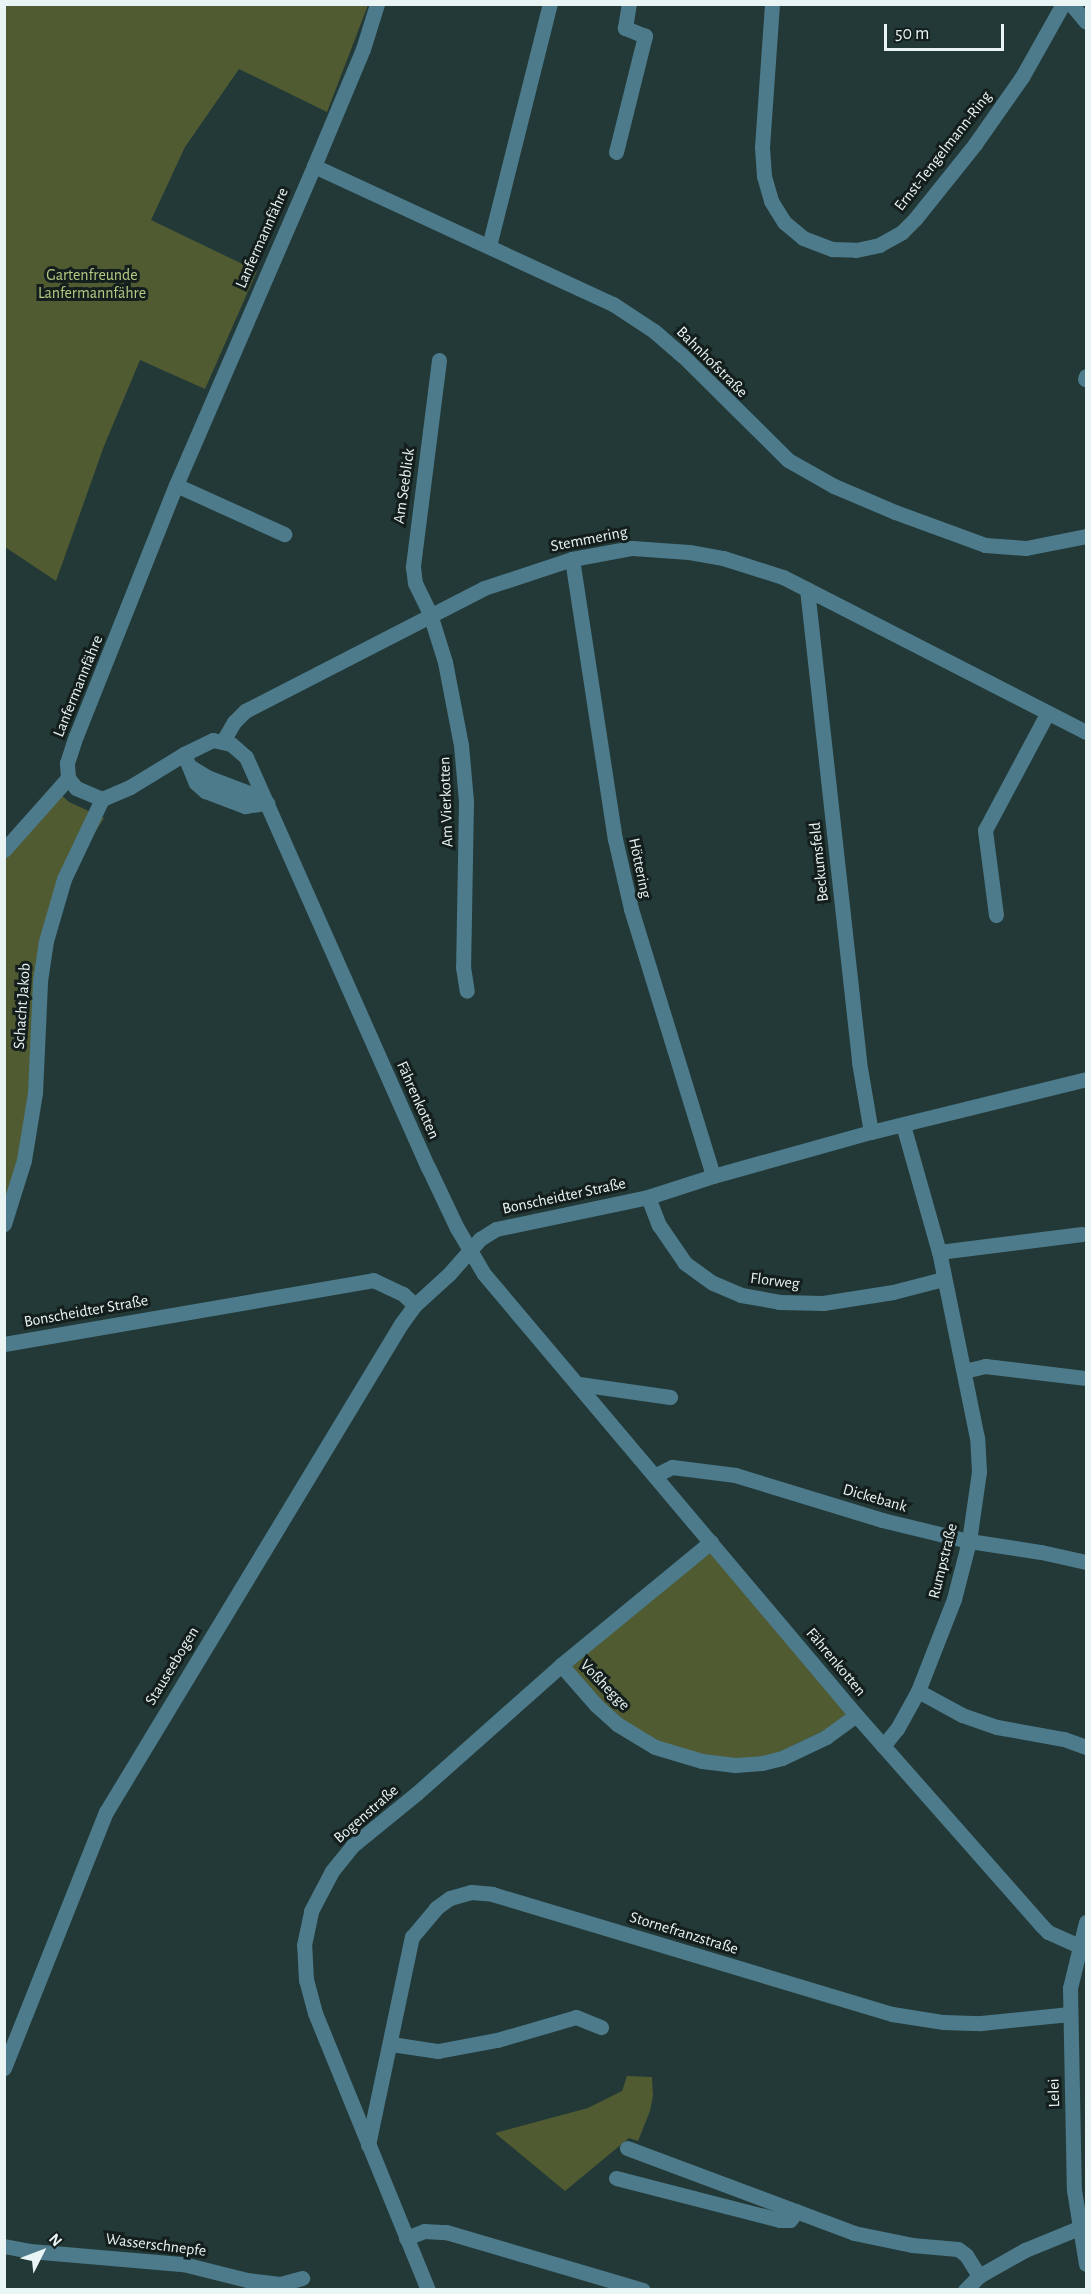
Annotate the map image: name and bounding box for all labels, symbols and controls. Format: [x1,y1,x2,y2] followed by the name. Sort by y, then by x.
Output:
[887,12,1007,50] scale bar
[895,25,929,43] text: 50 m
[890,87,996,215] street label: Ernst-Tengelmann-Ring
[231,185,293,291] street label: Lanfermannfähre
[38,265,146,303] park label: Gartenfreunde Lanfermannfähre
[672,322,752,402] street label: Bahnhofstraße
[389,447,419,525] street label: Am Seeblick
[549,522,629,556] street label: Stemmering
[49,632,107,740] street label: Lanfermannfähre
[435,756,457,848] street label: Am Vierkotten
[805,821,833,903] street label: Beckumsfeld
[624,836,656,900] street label: Höttering
[9,962,35,1050] street label: Schacht Jakob
[392,1058,444,1142] street label: Fährenkotten
[501,1174,627,1218] street label: Bonscheidter Straße
[749,1268,801,1294] street label: Florweg
[22,1291,150,1331] street label: Bonscheidter Straße
[841,1480,909,1516] street label: Dickebank
[924,1521,962,1601] street label: Rumpstraße
[141,1623,203,1709] street label: Stauseebogen
[802,1624,870,1700] street label: Fährenkotten
[576,1656,634,1714] street label: Voßhegge
[330,1781,402,1847] street label: Bogenstraße
[627,1907,741,1959] street label: Stornefranzstraße
[1044,2078,1064,2108] street label: Lelei
[12,2222,72,2282] north arrow
[105,2229,207,2261] street label: Wasserschnepfe
[46,2230,65,2249] text: N

